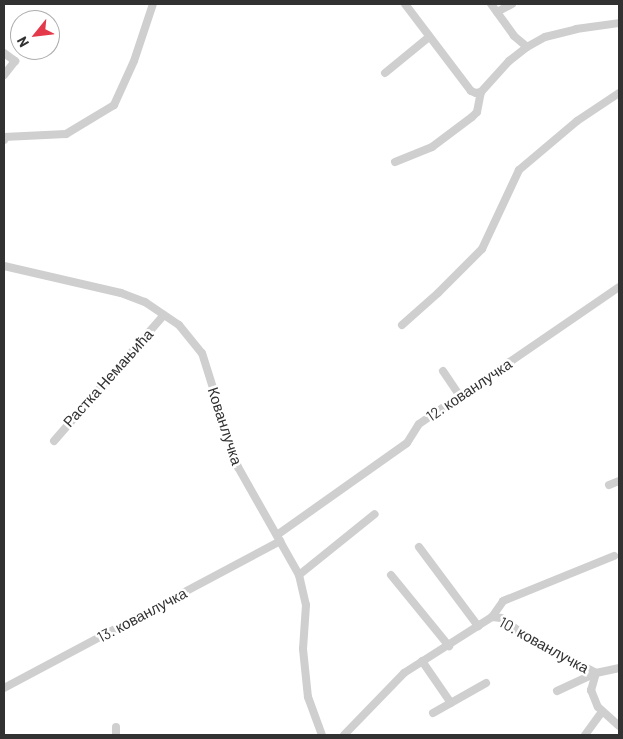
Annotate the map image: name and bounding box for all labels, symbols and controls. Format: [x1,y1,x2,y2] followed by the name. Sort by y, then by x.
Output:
[10,10,60,60] north arrow
[13,34,32,50] text: N
[59,325,157,431] street label: Растка Немањића
[423,355,515,425] street label: 12. кованлучка
[204,385,246,467] street label: Кованлучка
[94,584,190,646] street label: 13. кованлучка
[496,613,592,677] street label: 10. кованлучка

